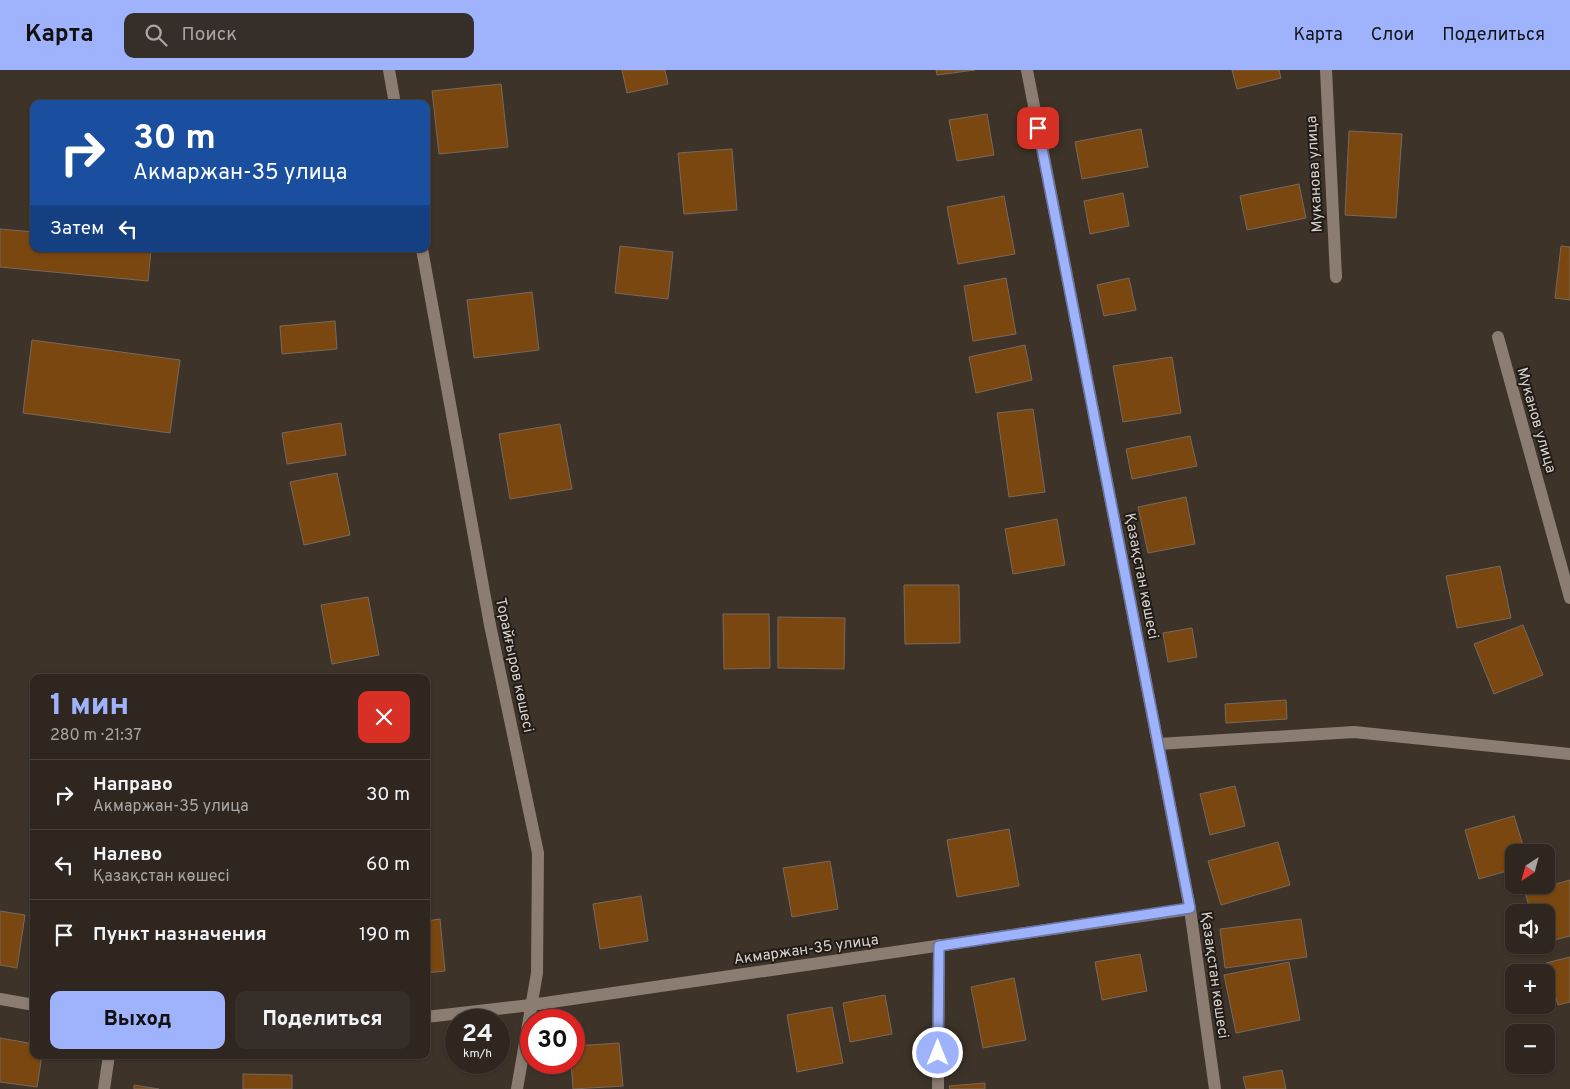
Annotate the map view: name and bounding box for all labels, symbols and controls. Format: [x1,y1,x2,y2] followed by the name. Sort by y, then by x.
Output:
[124,13,474,58] search box
[25,20,94,50] text: Карта
[142,21,170,49] icon: search
[182,23,237,47] text: Поиск
[1293,24,1343,47] text: Карта
[1371,24,1414,47] text: Слои
[1442,24,1545,47] text: Поделиться
[1017,107,1059,149] pin
[1024,114,1052,142] icon: arrive
[1303,115,1328,233] street label: Муканова улица
[133,117,216,161] text: 30 m
[50,120,115,185] icon: right
[133,160,347,187] text: Акмаржан-35 улица
[114,215,142,243] icon: left
[50,217,104,241] text: Затем
[1511,365,1560,475] street label: Муканов улица
[1119,512,1162,641] street label: Қазақстан көшесі
[490,596,537,734] street label: Торайғыров көшесі
[50,688,129,725] text: 1 мин
[358,691,410,743] button: close
[50,726,142,746] text: 280 m · 21:37
[93,773,173,797] text: Направо
[50,781,78,809] icon: right
[366,783,410,807] text: 30 m
[93,797,249,817] text: Акмаржан-35 улица
[93,843,162,867] text: Налево
[1505,844,1555,894] north arrow
[1505,844,1555,1074] map controls
[50,851,78,879] icon: left
[366,853,410,877] text: 60 m
[93,867,230,887] text: Қазақстан көшесі
[1505,904,1555,954] button: sound
[1195,910,1232,1040] street label: Қазақстан көшесі
[50,921,78,949] icon: arrive
[93,923,267,947] text: Пункт назначения
[359,923,410,947] text: 190 m
[733,931,880,970] street label: Акмаржан-35 улица
[1505,964,1555,1014] button: +
[50,991,225,1049] button: Выход
[235,991,410,1049] button: Поделиться
[520,1009,585,1074] speed limit sign: 30
[462,1019,493,1051] text: 24
[1505,1024,1555,1074] button: −
[911,1026,963,1078] position arrow
[463,1046,492,1062] text: km/h

